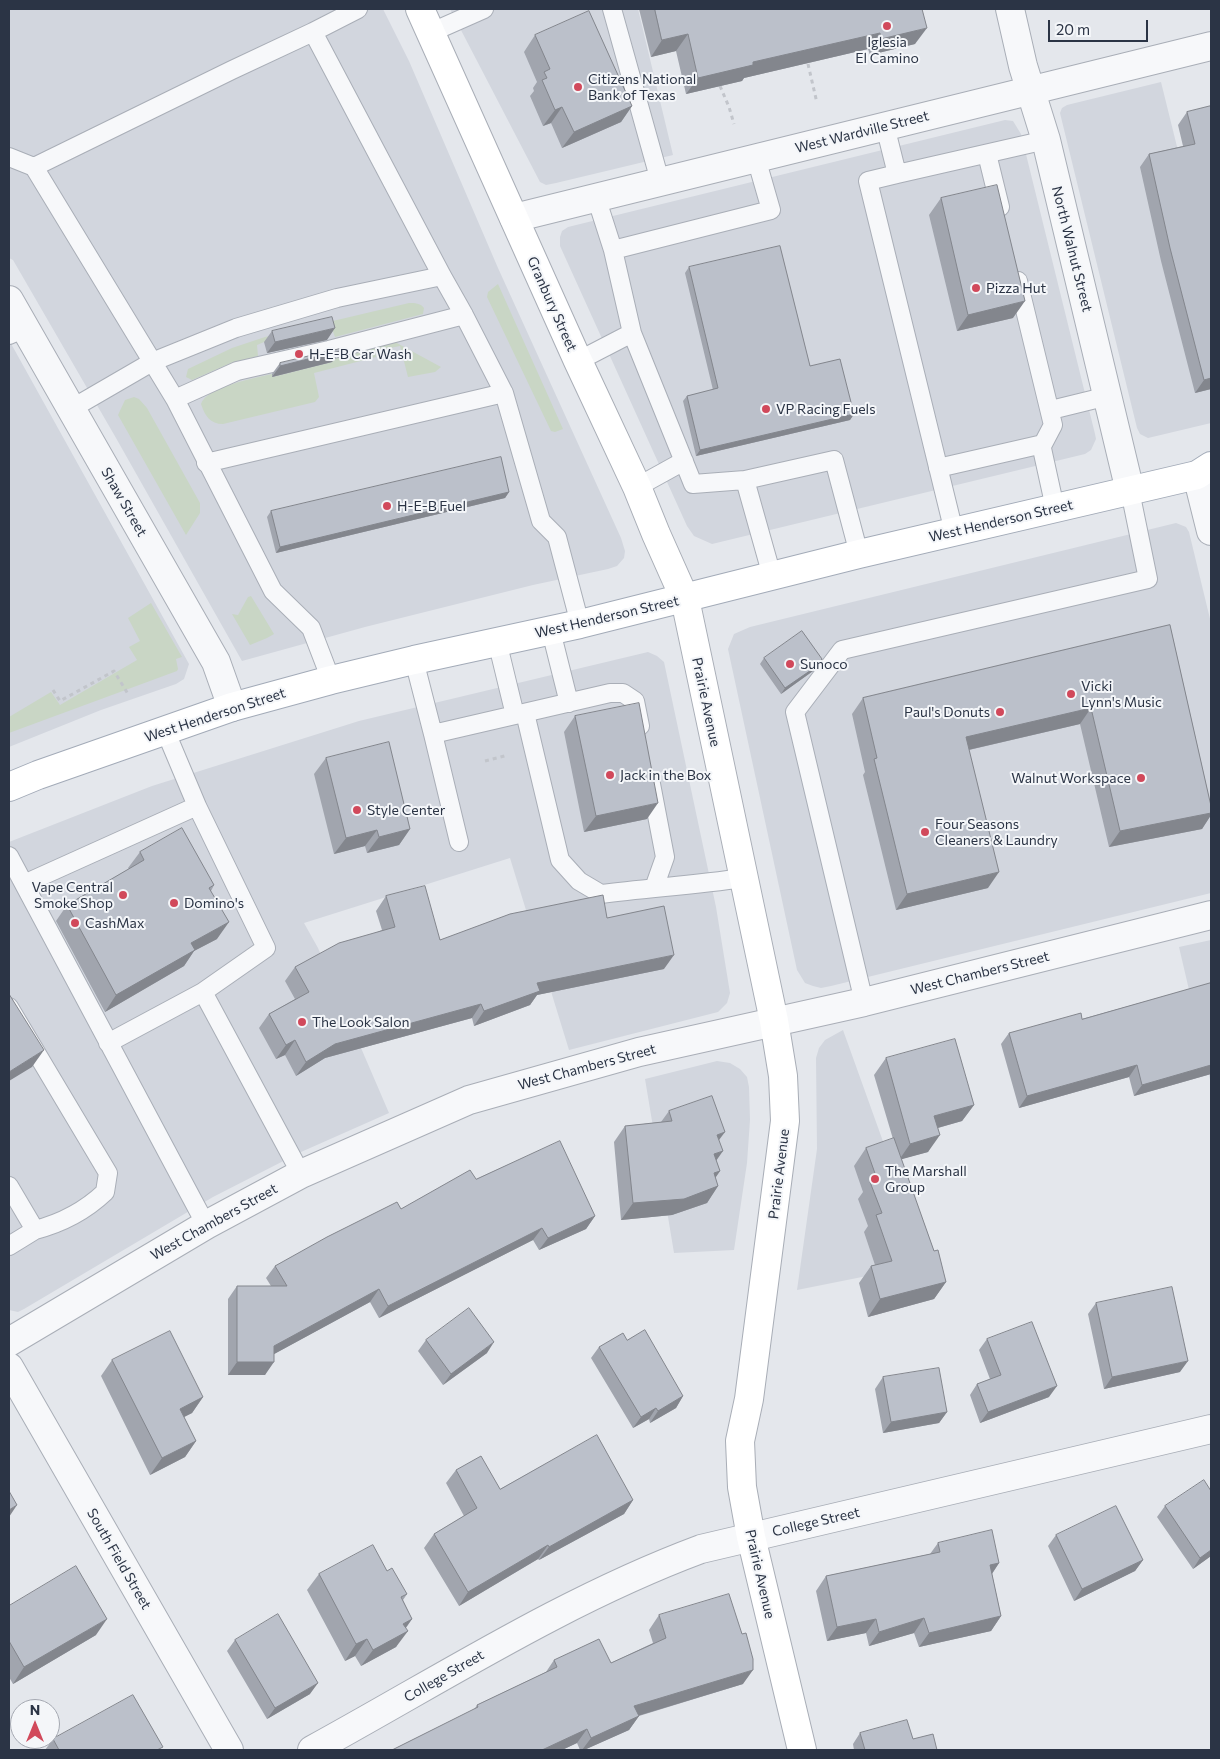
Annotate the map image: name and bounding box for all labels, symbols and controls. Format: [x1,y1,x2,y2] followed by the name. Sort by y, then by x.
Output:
[1050,10,1150,42] scale bar
[881,20,893,32] marker: Iglesia El Camino
[1056,20,1090,38] text: 20 m
[855,34,919,66] place label: Iglesia El Camino
[588,71,696,104] place label: Citizens National Bank of Texas
[572,81,584,93] marker: Citizens National Bank of Texas
[793,107,931,157] street label: West Wardville Street
[1048,184,1096,314] street label: North Walnut Street
[524,254,580,354] street label: Granbury Street
[986,280,1046,296] place label: Pizza Hut
[970,282,982,294] marker: Pizza Hut
[309,346,412,362] place label: H-E-B Car Wash
[293,348,305,360] marker: H-E-B Car Wash
[776,401,876,417] place label: VP Racing Fuels
[760,403,772,415] marker: VP Racing Fuels
[98,465,150,539] street label: Shaw Street
[927,496,1075,546] street label: West Henderson Street
[397,498,466,514] place label: H-E-B Fuel
[381,500,393,512] marker: H-E-B Fuel
[533,592,681,642] street label: West Henderson Street
[688,656,724,748] street label: Prairie Avenue
[800,656,848,672] place label: Sunoco
[784,658,796,670] marker: Sunoco
[1081,678,1162,710] place label: Vicki Lynn's Music
[142,684,288,746] street label: West Henderson Street
[1065,688,1077,700] marker: Vicki Lynn's Music
[904,704,990,720] place label: Paul's Donuts
[994,706,1006,718] marker: Paul's Donuts
[620,767,711,783] place label: Jack in the Box
[604,769,616,781] marker: Jack in the Box
[1011,770,1131,786] place label: Walnut Workspace
[1135,772,1147,784] marker: Walnut Workspace
[367,802,445,818] place label: Style Center
[351,804,363,816] marker: Style Center
[935,816,1058,849] place label: Four Seasons Cleaners & Laundry
[919,826,931,838] marker: Four Seasons Cleaners & Laundry
[31,879,113,912] place label: Vape Central Smoke Shop
[117,889,129,901] marker: Vape Central Smoke Shop
[184,895,244,911] place label: Domino's
[168,897,180,909] marker: Domino's
[85,915,144,931] place label: CashMax
[69,917,81,929] marker: CashMax
[909,948,1051,998] street label: West Chambers Street
[312,1014,410,1030] place label: The Look Salon
[296,1016,308,1028] marker: The Look Salon
[516,1040,658,1094] street label: West Chambers Street
[765,1128,793,1220] street label: Prairie Avenue
[885,1163,967,1196] place label: The Marshall Group
[869,1173,881,1185] marker: The Marshall Group
[148,1180,280,1264] street label: West Chambers Street
[770,1504,862,1540] street label: College Street
[83,1506,155,1612] street label: South Field Street
[742,1528,778,1620] street label: Prairie Avenue
[401,1646,487,1706] street label: College Street
[10,1699,60,1749] north arrow
[30,1701,40,1718] text: N

